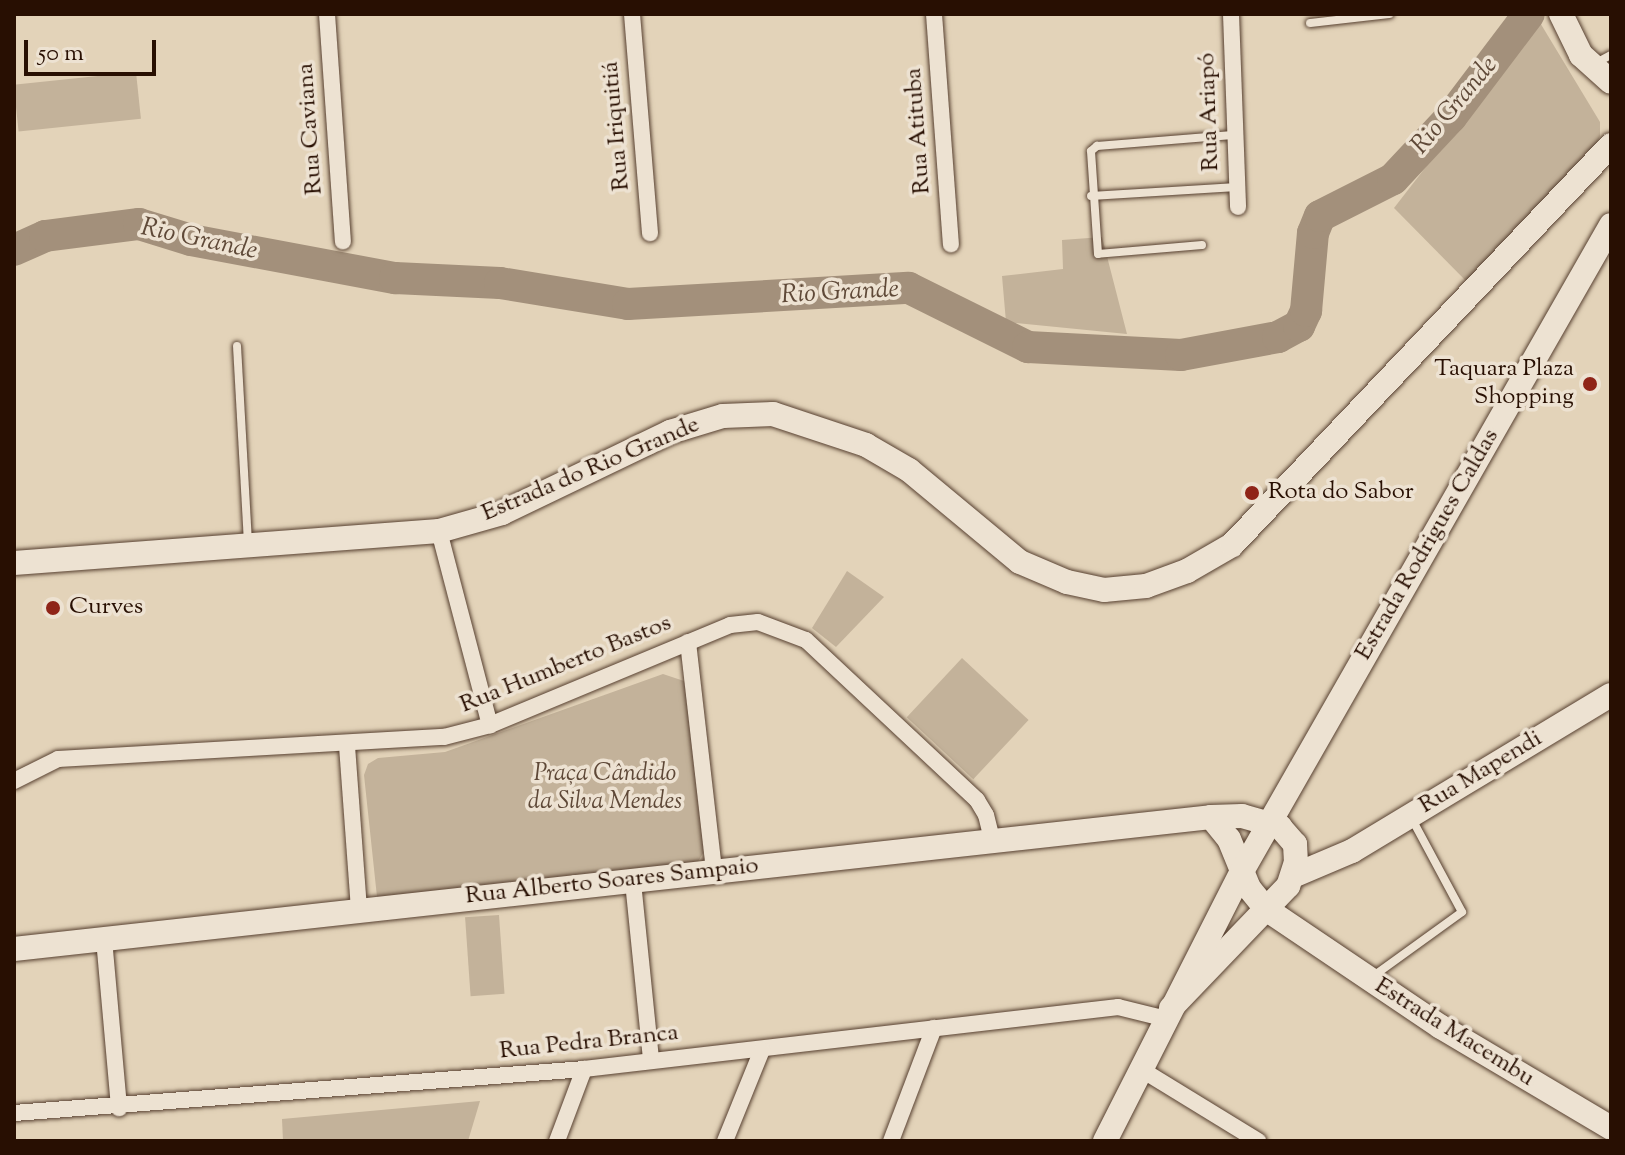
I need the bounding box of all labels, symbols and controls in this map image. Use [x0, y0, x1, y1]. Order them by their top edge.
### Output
scale bar [28, 24, 160, 74]
text: 50 m [38, 37, 84, 71]
water label: Rio Grande [1405, 51, 1505, 161]
street label: Rua Ariapó [1194, 52, 1226, 172]
street label: Rua Iriquitiá [597, 60, 637, 192]
street label: Rua Caviana [292, 62, 330, 196]
street label: Rua Atituba [900, 67, 938, 195]
water label: Rio Grande [138, 212, 260, 268]
water label: Rio Grande [780, 274, 900, 312]
place label: Taquara Plaza Shopping [1434, 356, 1574, 412]
marker: Taquara Plaza Shopping [1581, 375, 1599, 393]
street label: Estrada do Rio Grande [478, 411, 704, 529]
street label: Estrada Rodrigues Caldas [1350, 424, 1506, 666]
place label: Rota do Sabor [1268, 479, 1414, 507]
marker: Rota do Sabor [1243, 484, 1261, 502]
place label: Curves [69, 594, 143, 622]
marker: Curves [44, 599, 62, 617]
street label: Rua Humberto Bastos [456, 609, 676, 721]
street label: Rua Mapendi [1414, 725, 1548, 821]
park label: Praça Cândido da Silva Mendes [528, 761, 682, 817]
street label: Rua Alberto Soares Sampaio [464, 852, 760, 912]
street label: Estrada Macembu [1369, 972, 1539, 1094]
street label: Rua Pedra Branca [498, 1019, 680, 1067]

